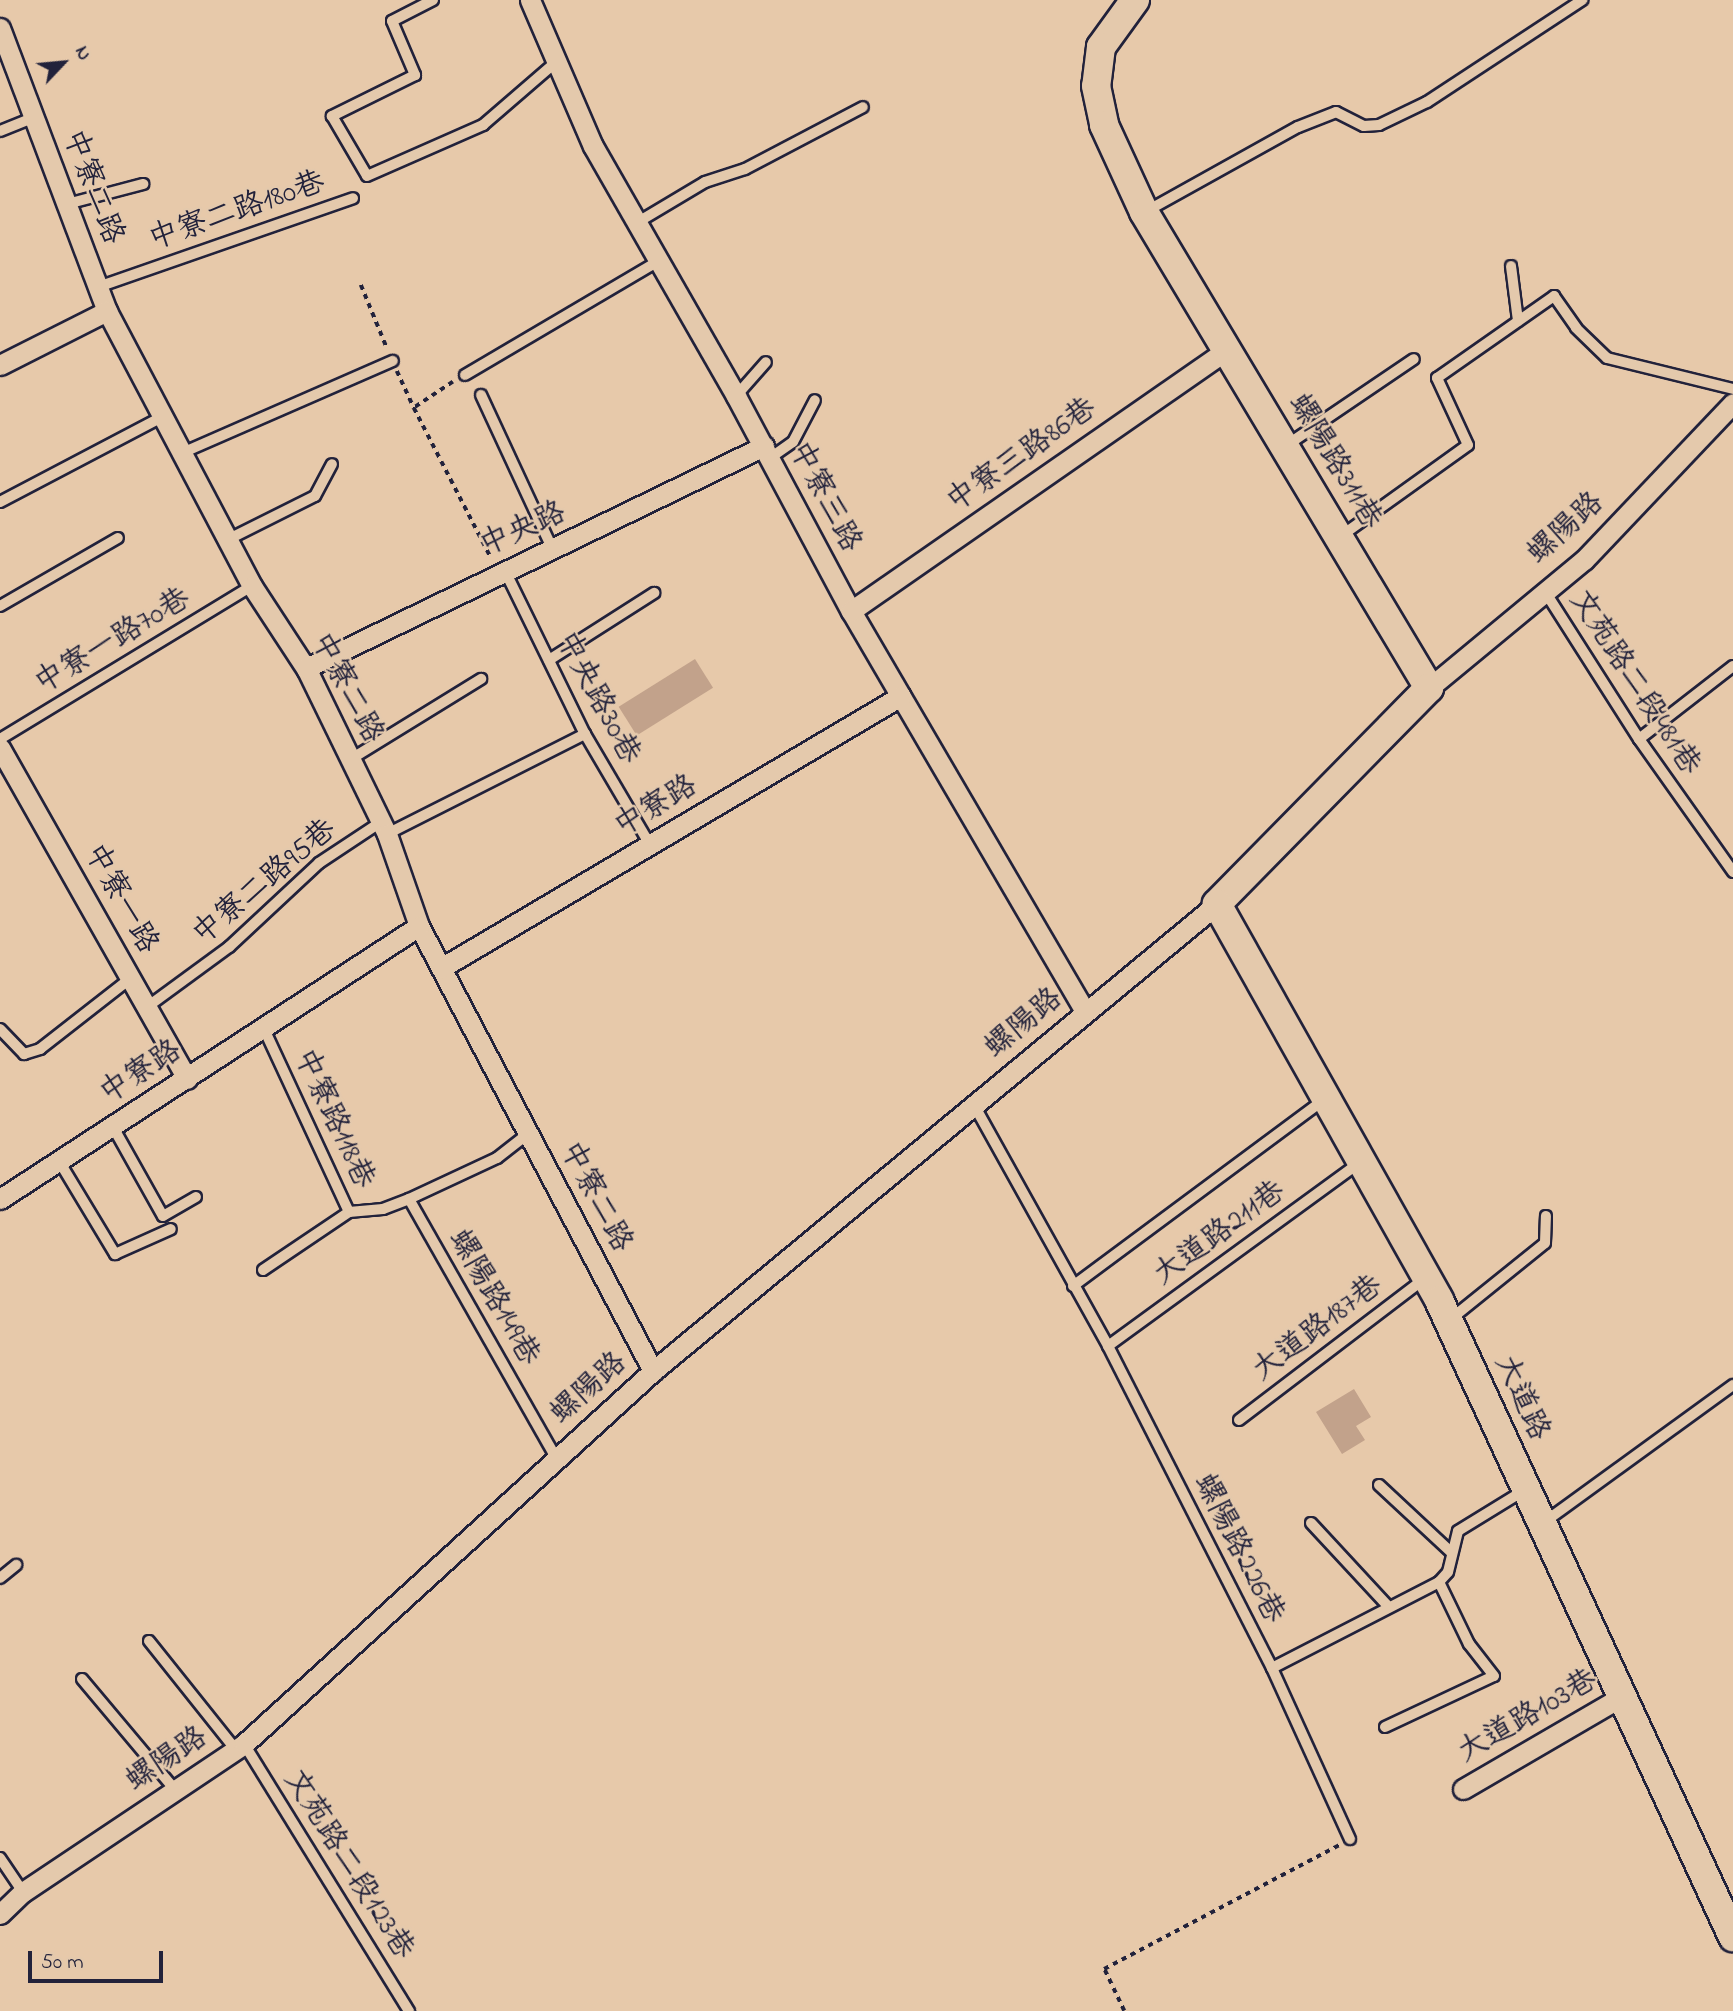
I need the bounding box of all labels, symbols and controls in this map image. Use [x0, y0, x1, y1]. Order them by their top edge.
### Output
north arrow [28, 28, 98, 98]
text: N [67, 42, 97, 65]
street label: 中寮二路 [54, 125, 130, 249]
street label: 中寮二路180巷 [144, 165, 330, 259]
street label: 螺陽路311巷 [1280, 388, 1388, 536]
street label: 中寮三路86巷 [940, 391, 1104, 521]
street label: 中寮三路 [780, 436, 868, 558]
street label: 螺陽路 [1521, 486, 1611, 572]
street label: 中央路 [475, 495, 571, 565]
street label: 中寮一路70巷 [29, 581, 197, 703]
street label: 文苑路二段481巷 [1561, 584, 1707, 782]
street label: 中央路30巷 [547, 625, 647, 771]
street label: 中寮二路 [302, 627, 390, 749]
street label: 中寮路 [608, 768, 704, 846]
street label: 中寮二路95巷 [186, 813, 344, 953]
street label: 中寮一路 [75, 838, 165, 960]
street label: 螺陽路 [978, 981, 1070, 1067]
street label: 中寮路 [93, 1033, 189, 1113]
street label: 中寮路118巷 [285, 1043, 381, 1195]
street label: 中寮二路 [551, 1136, 639, 1258]
street label: 大道路211巷 [1147, 1174, 1293, 1294]
street label: 螺陽路149巷 [440, 1224, 546, 1372]
street label: 大道路187巷 [1246, 1269, 1390, 1389]
street label: 螺陽路 [544, 1346, 634, 1432]
street label: 大道路 [1486, 1350, 1556, 1446]
street label: 螺陽路226巷 [1185, 1468, 1291, 1630]
street label: 大道路103巷 [1452, 1663, 1604, 1771]
street label: 螺陽路 [120, 1720, 214, 1800]
street label: 文苑路二段123巷 [275, 1764, 421, 1966]
scale bar [32, 1938, 166, 1982]
text: 50 m [41, 1948, 84, 1978]

